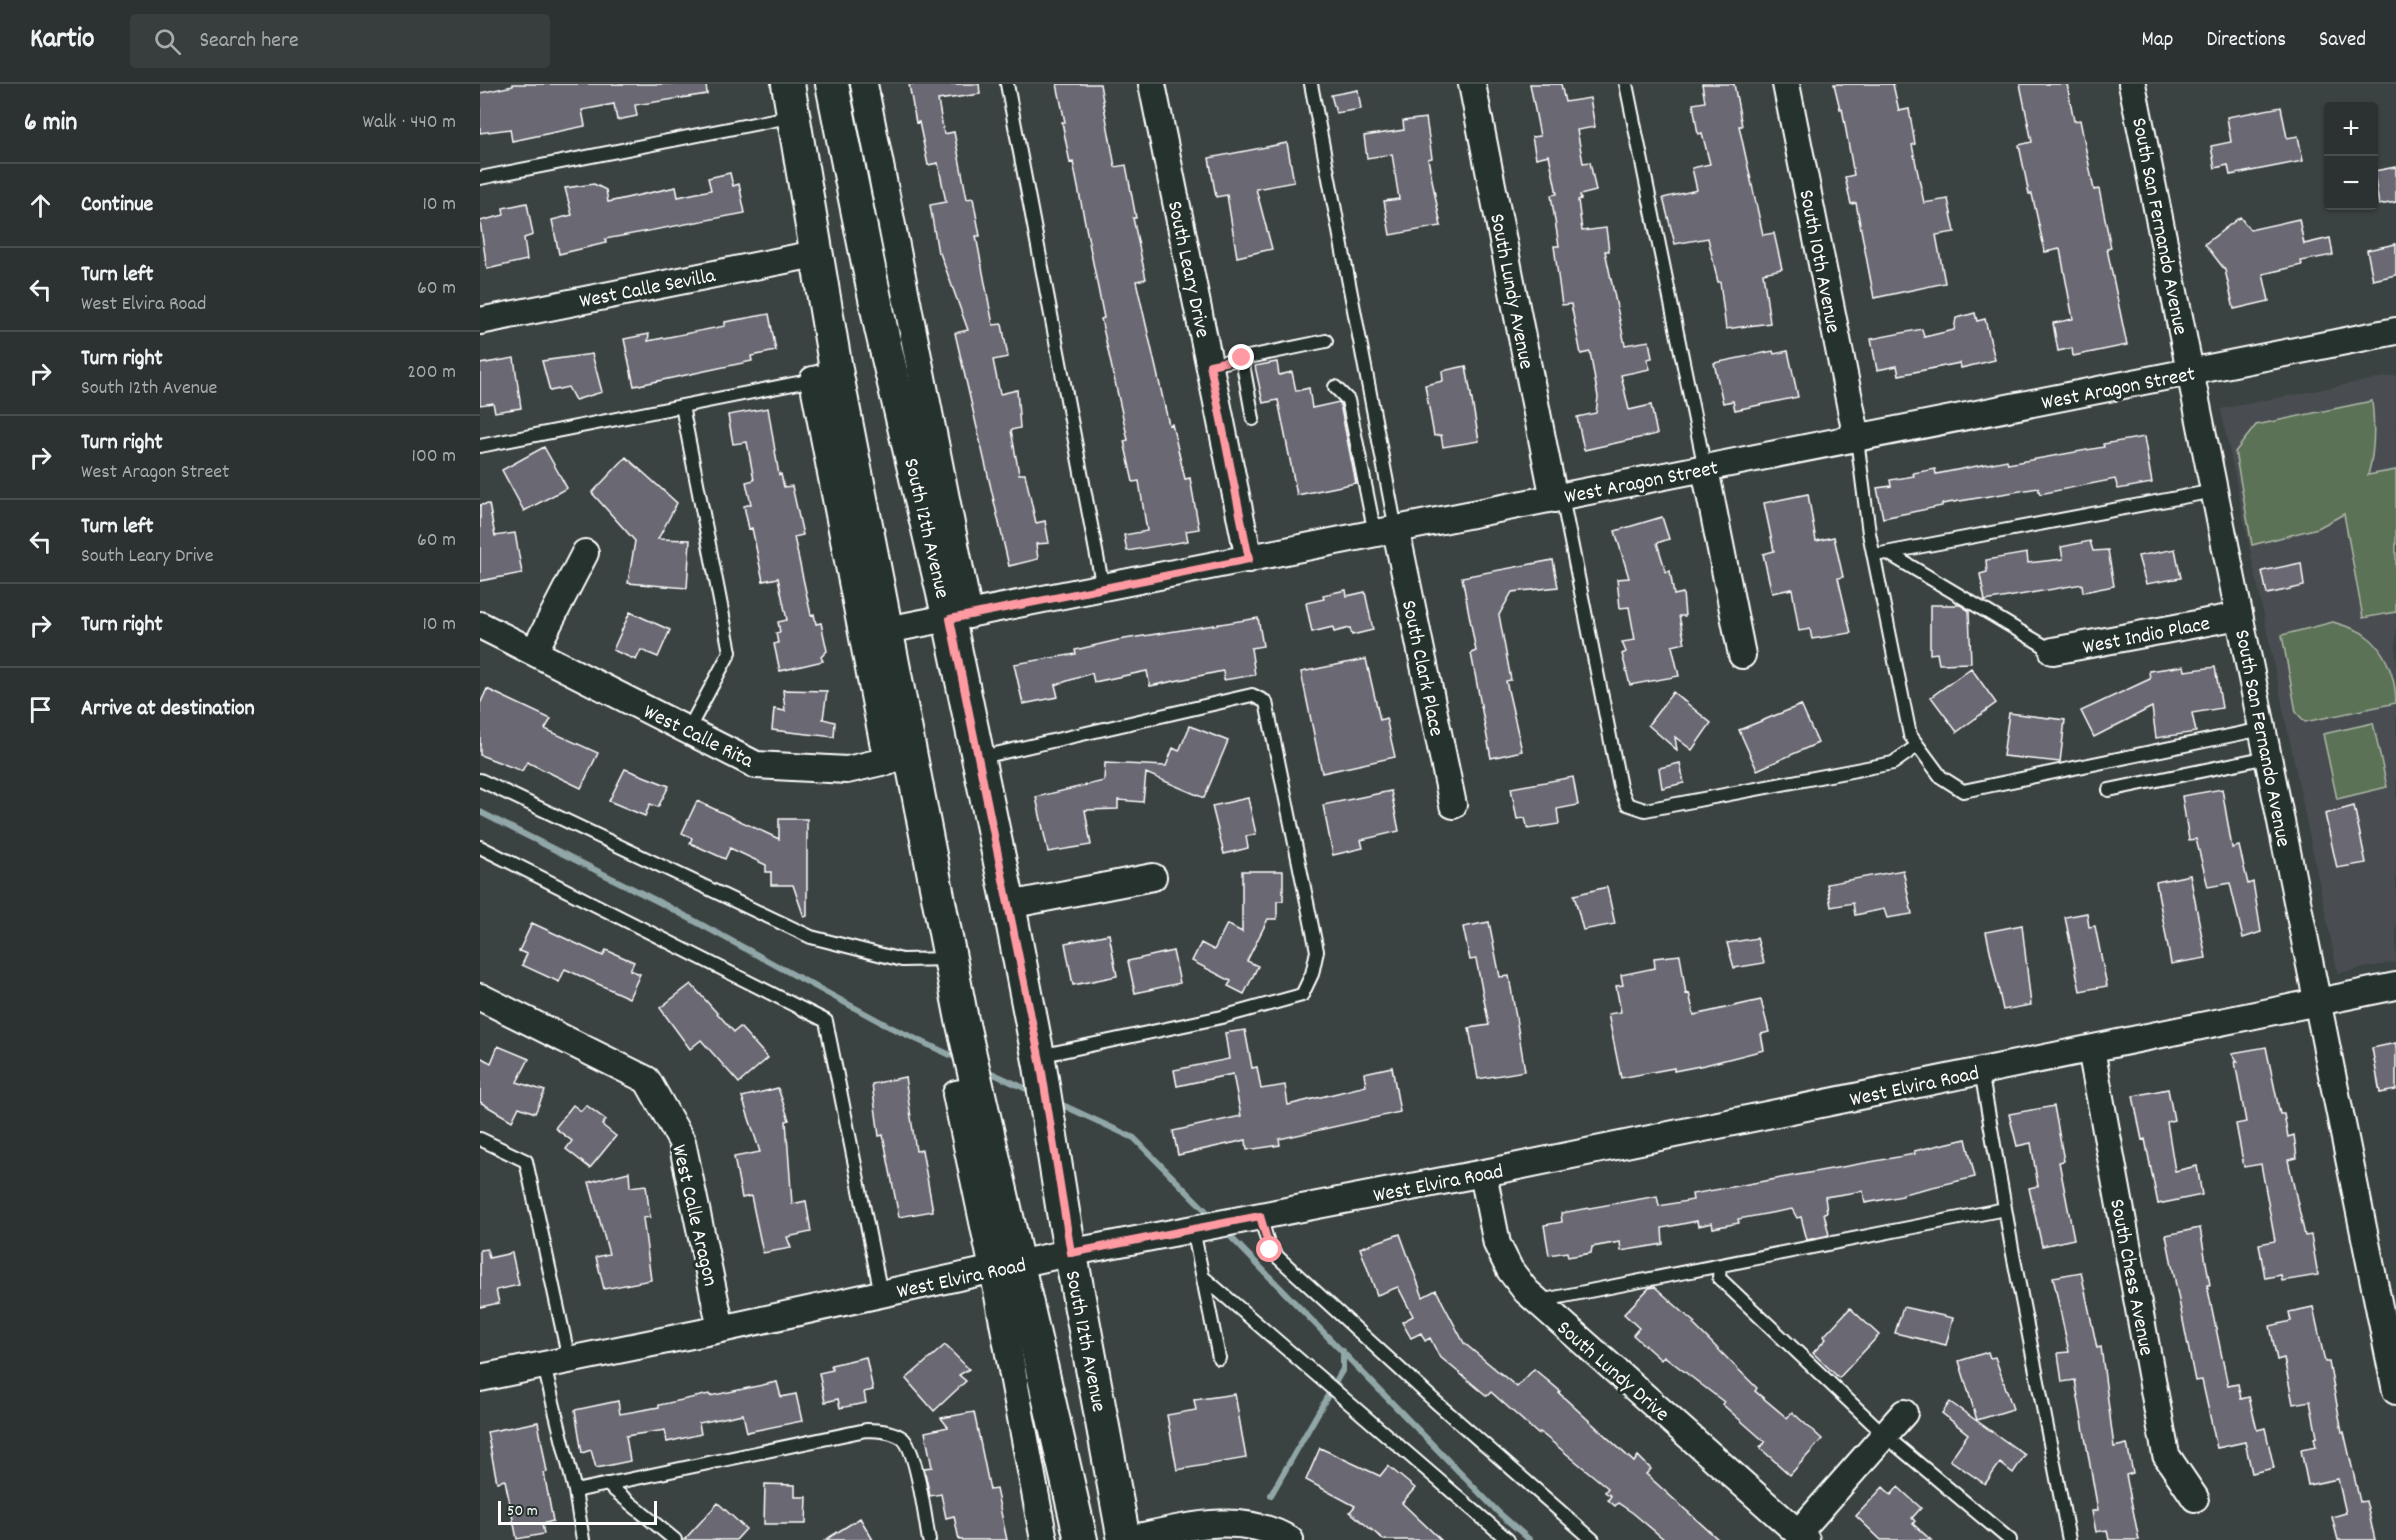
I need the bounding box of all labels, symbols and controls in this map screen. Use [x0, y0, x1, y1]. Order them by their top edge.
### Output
search box [130, 14, 550, 68]
text: Kartio [30, 21, 94, 61]
icon: search [151, 25, 184, 58]
text: Search here [199, 26, 299, 57]
text: Map [2142, 26, 2173, 56]
text: Directions [2206, 26, 2286, 56]
text: Saved [2319, 26, 2366, 56]
map controls [2324, 102, 2378, 210]
button: + [2324, 102, 2378, 156]
text: 6 min [24, 105, 77, 142]
text: Walk · 440 m [363, 109, 456, 137]
street label: South San Fernando Avenue [2122, 115, 2194, 338]
button: − [2324, 156, 2378, 210]
street label: South 10th Avenue [1789, 187, 1847, 336]
icon: ahead [24, 189, 57, 222]
text: Continue [81, 190, 153, 221]
text: 10 m [422, 191, 456, 219]
street label: South Leary Drive [1158, 198, 1216, 341]
street label: South Lundy Avenue [1480, 211, 1540, 372]
text: Turn left [81, 260, 153, 291]
street label: West Calle Sevilla [577, 262, 719, 318]
icon: left [24, 273, 57, 306]
text: 60 m [417, 275, 456, 303]
text: West Elvira Road [81, 291, 206, 319]
text: Turn right [81, 344, 163, 375]
route end [1228, 344, 1254, 370]
icon: right [24, 357, 57, 390]
text: 200 m [407, 359, 456, 387]
street label: West Aragon Street [2039, 360, 2198, 420]
text: South 12th Avenue [81, 375, 217, 403]
text: Turn right [81, 428, 163, 459]
icon: right [24, 441, 57, 474]
text: 100 m [412, 443, 456, 471]
street label: West Aragon Street [1562, 454, 1721, 514]
street label: South 12th Avenue [894, 456, 956, 602]
text: West Aragon Street [81, 459, 229, 487]
text: Turn left [81, 512, 153, 543]
icon: left [24, 525, 57, 558]
text: 60 m [417, 527, 456, 555]
text: South Leary Drive [81, 543, 213, 571]
street label: South Clark Place [1392, 598, 1450, 739]
icon: right [24, 609, 57, 642]
text: Turn right [81, 610, 163, 641]
street label: West Indio Place [2080, 610, 2213, 664]
text: 10 m [422, 611, 456, 639]
street label: South San Fernando Avenue [2225, 627, 2297, 850]
icon: arrive [24, 693, 57, 726]
text: Arrive at destination [81, 694, 255, 725]
street label: West Calle Rita [638, 698, 759, 778]
street label: West Elvira Road [1847, 1060, 1982, 1116]
street label: West Calle Aragon [662, 1142, 724, 1289]
street label: West Elvira Road [1371, 1158, 1506, 1212]
street label: South Chess Avenue [2100, 1197, 2160, 1358]
route start [1256, 1236, 1282, 1262]
street label: West Elvira Road [894, 1252, 1029, 1308]
street label: South 12th Avenue [1056, 1268, 1112, 1415]
street label: South Lundy Drive [1549, 1315, 1675, 1430]
scale bar [498, 1498, 657, 1526]
text: 50 m [507, 1500, 538, 1523]

